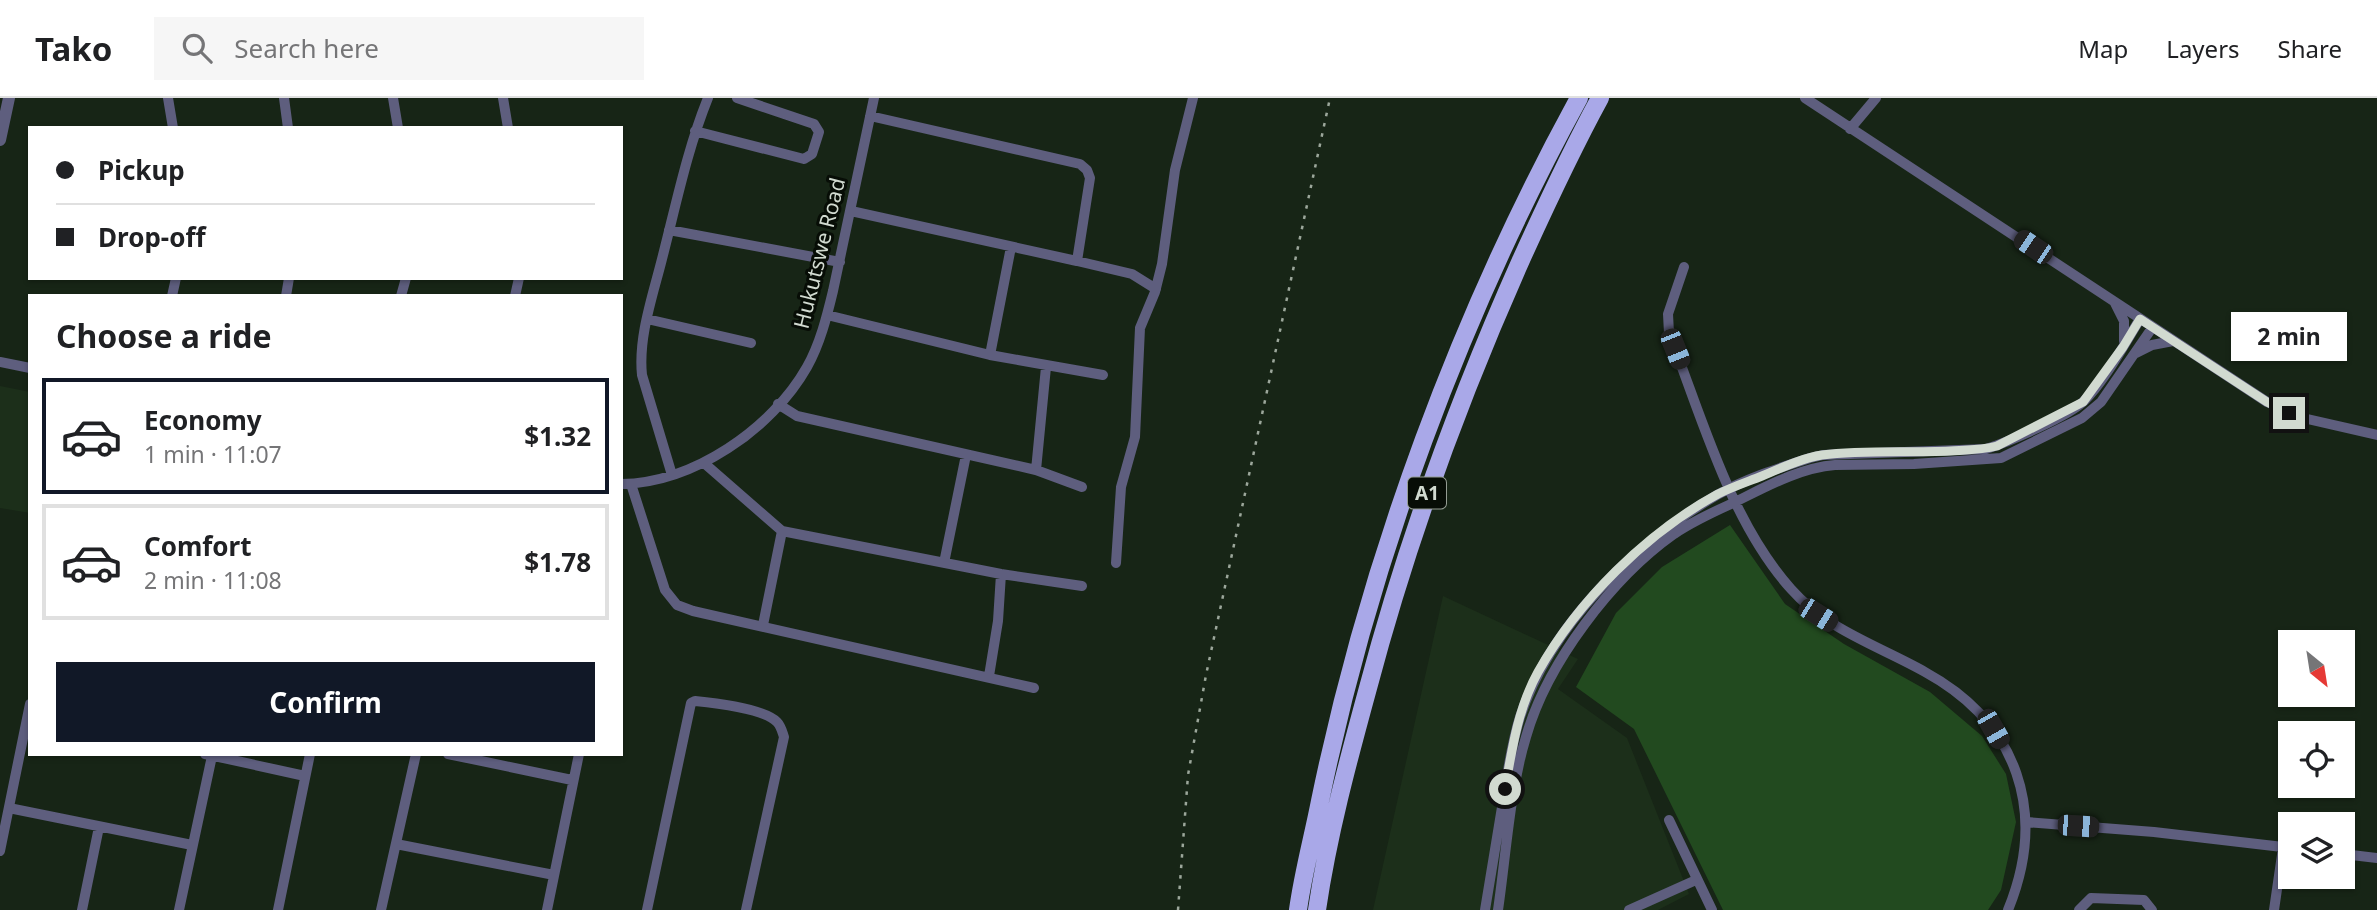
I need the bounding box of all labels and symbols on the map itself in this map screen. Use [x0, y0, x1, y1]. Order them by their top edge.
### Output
street label: Hukutswe Road [787, 175, 851, 331]
car [2010, 227, 2057, 267]
callout: 2 min [2231, 312, 2347, 360]
car [1658, 326, 1693, 372]
route end [2273, 397, 2305, 429]
road number: A1 [1408, 478, 1446, 508]
car [1795, 595, 1842, 635]
north arrow [2278, 630, 2356, 707]
car [1974, 706, 2013, 752]
route start [1489, 773, 1521, 805]
car [2057, 814, 2100, 838]

